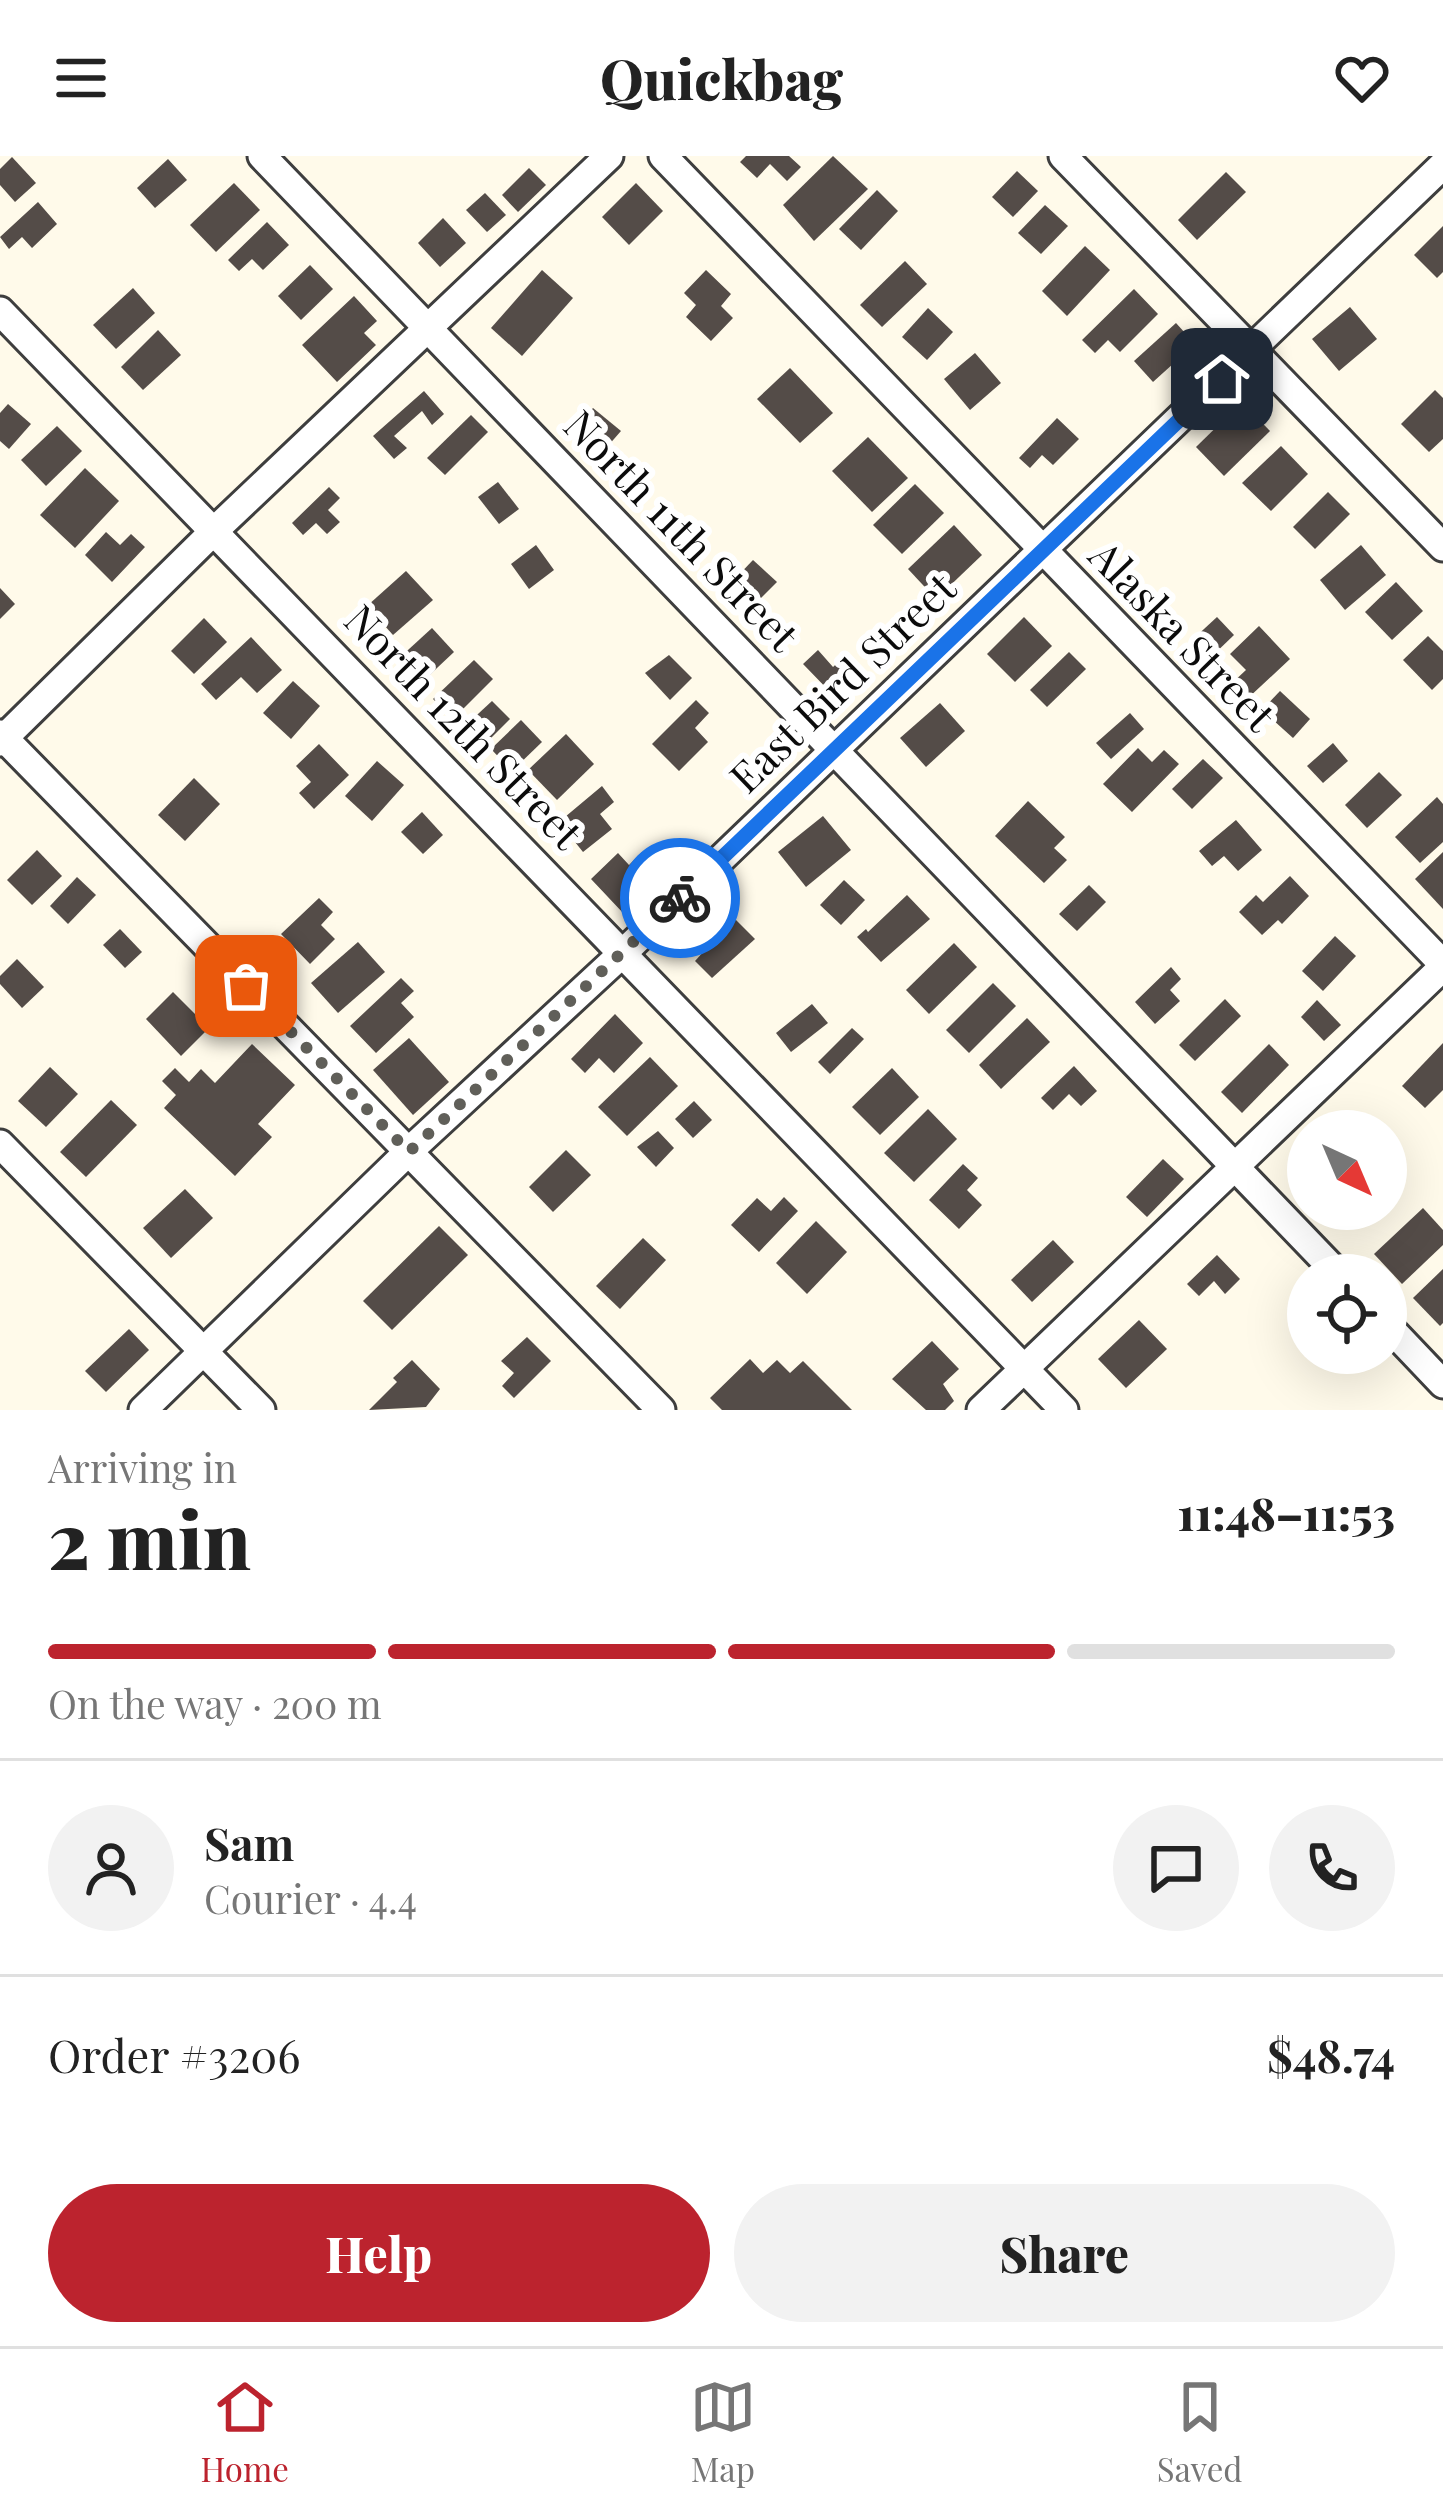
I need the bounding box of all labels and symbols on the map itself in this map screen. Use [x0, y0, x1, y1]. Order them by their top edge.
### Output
pin [1171, 328, 1273, 430]
street label: North 11th Street [553, 397, 813, 663]
street label: Alaska Street [1078, 527, 1289, 743]
street label: East Bird Street [717, 559, 967, 804]
street label: North 12th Street [333, 591, 596, 861]
courier [620, 838, 740, 958]
pin [195, 935, 297, 1037]
north arrow [1287, 1110, 1407, 1230]

